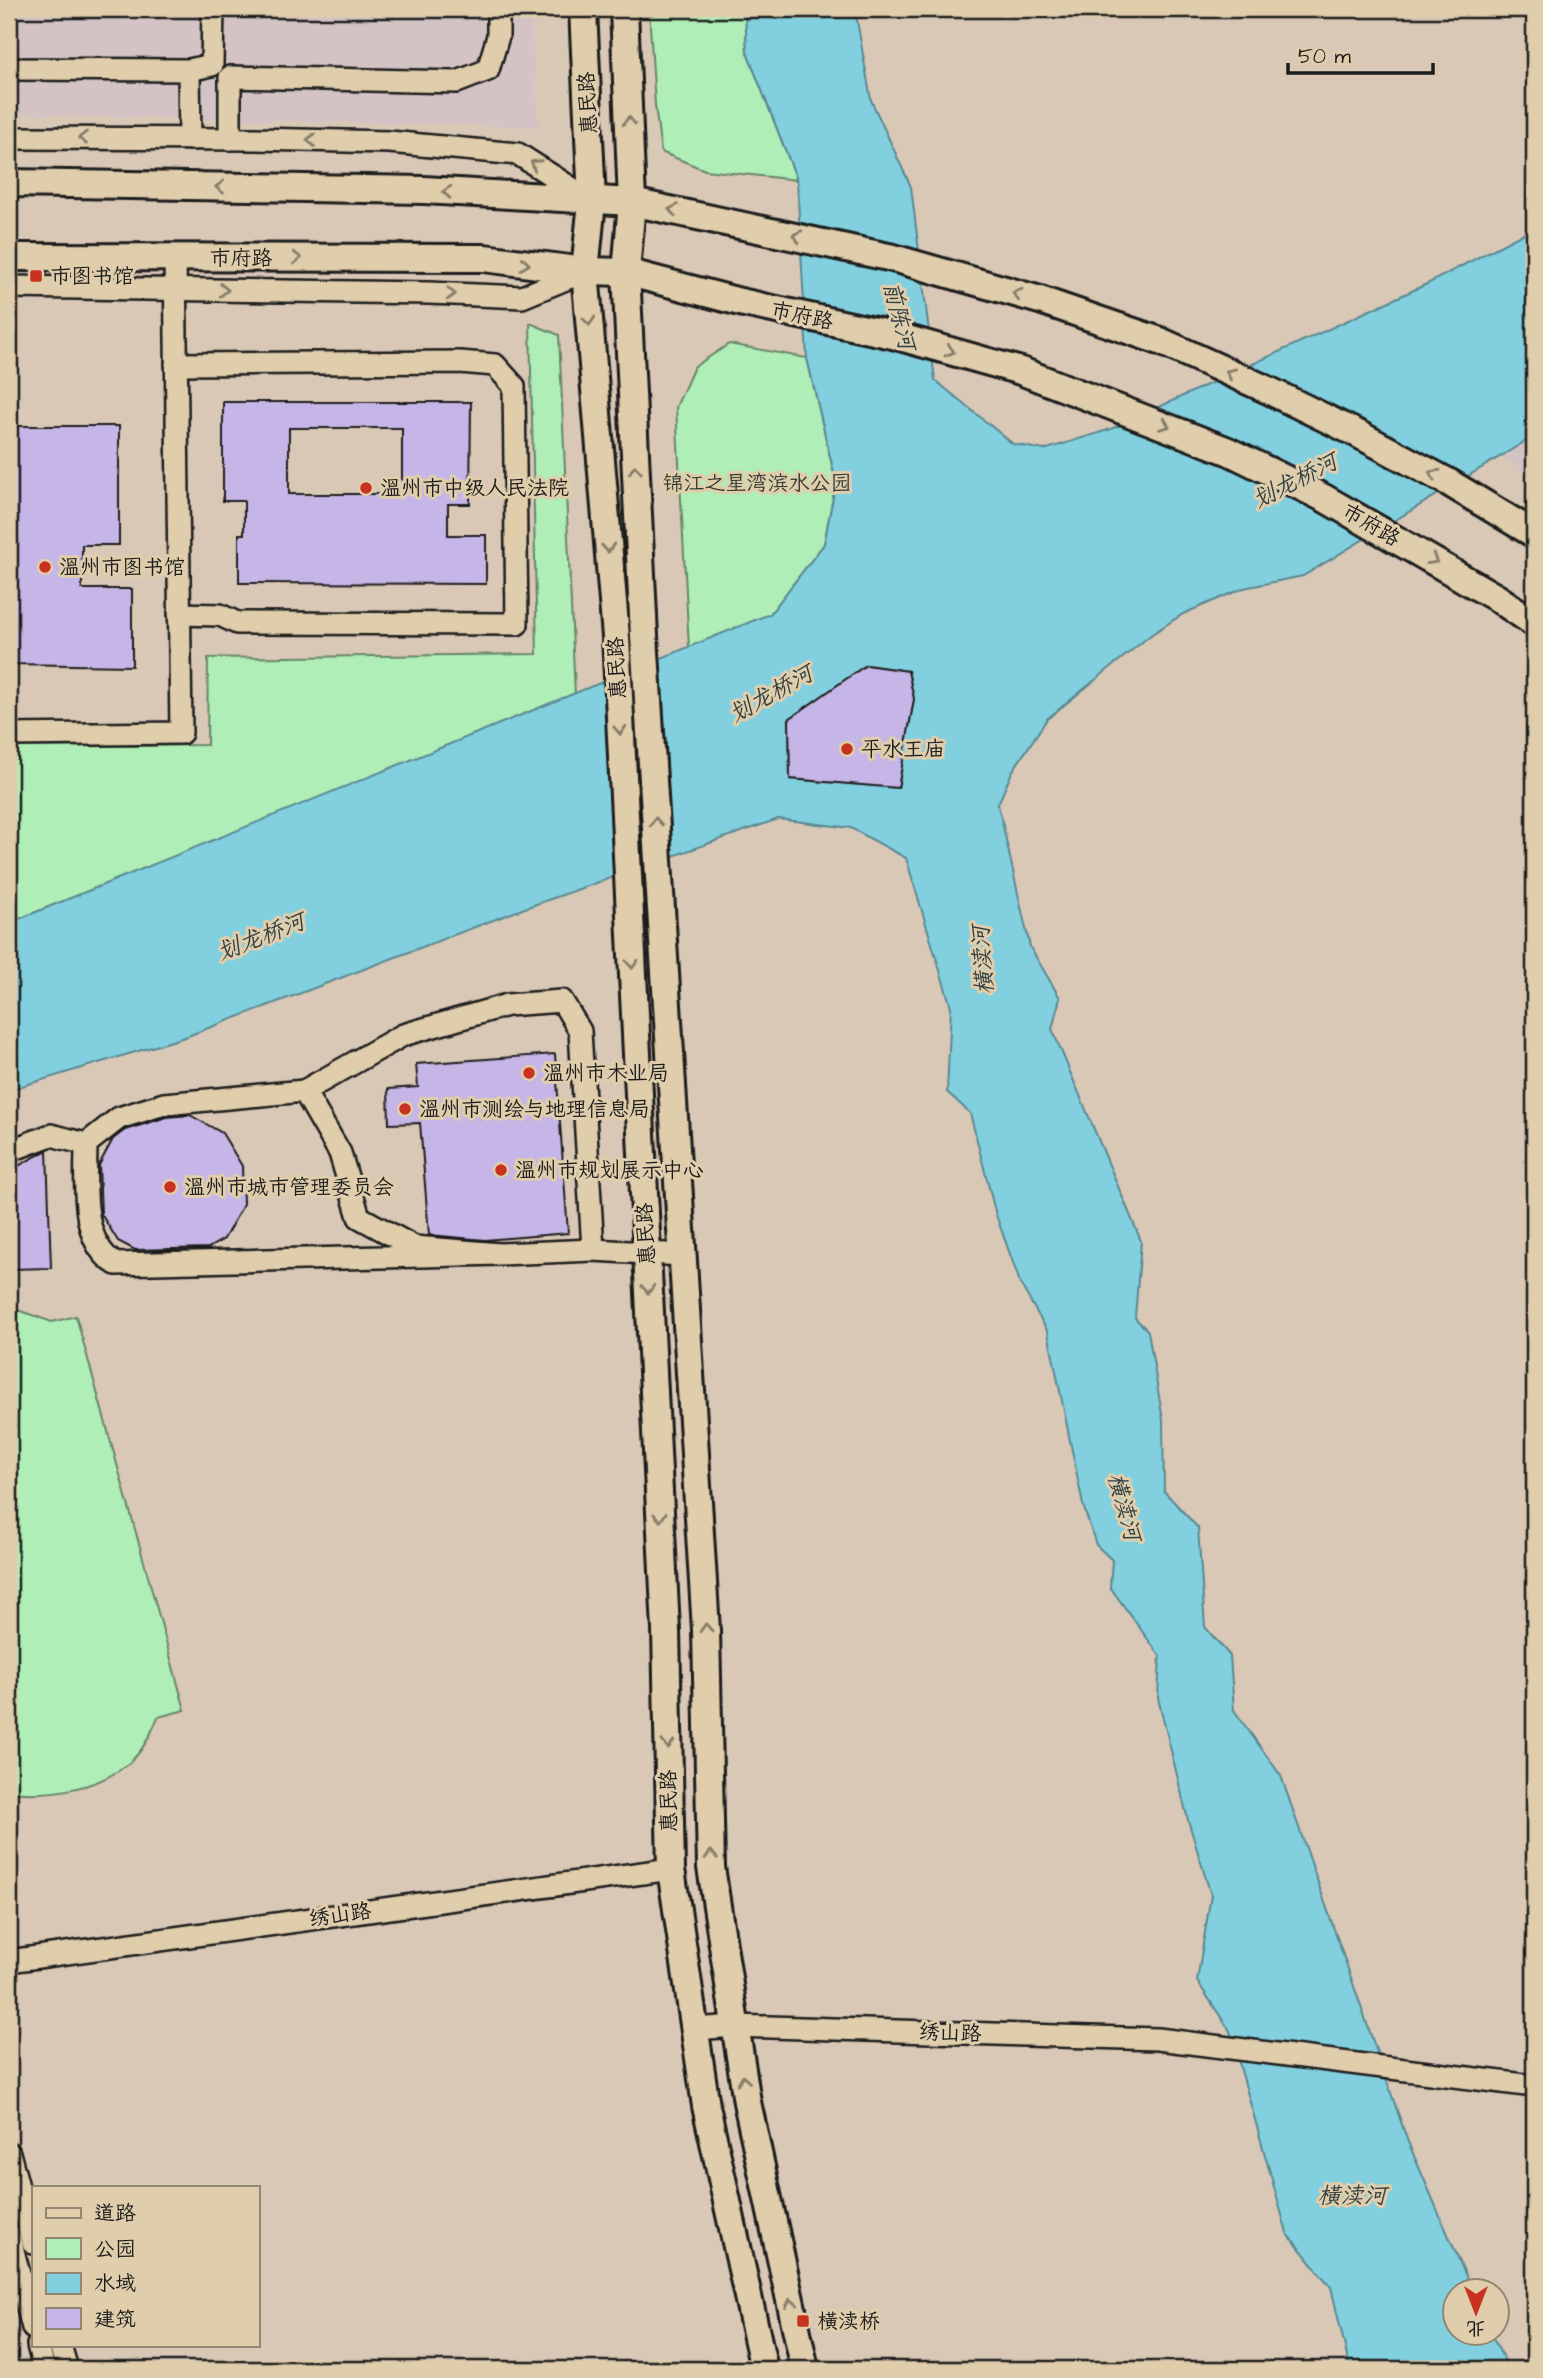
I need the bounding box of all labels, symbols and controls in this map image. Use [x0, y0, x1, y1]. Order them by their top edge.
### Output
scale bar [1288, 32, 1433, 76]
text: 50 m [1298, 42, 1352, 71]
street label: 惠民路 [572, 71, 604, 135]
one-way arrow [621, 115, 636, 126]
one-way arrow [78, 130, 88, 146]
one-way arrow [305, 133, 316, 148]
one-way arrow [529, 160, 542, 173]
one-way arrow [214, 179, 225, 194]
one-way arrow [441, 185, 452, 200]
one-way arrow [667, 204, 679, 219]
one-way arrow [791, 230, 803, 245]
street label: 市府路 [210, 244, 273, 273]
one-way arrow [293, 250, 303, 266]
one-way arrow [519, 256, 531, 271]
place label: 市图书馆 [50, 262, 134, 291]
marker: 市图书馆 [28, 268, 44, 284]
water label: 前陈河 [875, 279, 924, 357]
one-way arrow [219, 283, 230, 298]
one-way arrow [446, 286, 457, 301]
one-way arrow [1011, 287, 1023, 302]
street label: 市府路 [768, 295, 836, 337]
one-way arrow [581, 316, 596, 327]
one-way arrow [943, 343, 955, 357]
one-way arrow [1225, 367, 1237, 381]
one-way arrow [1157, 417, 1170, 431]
water label: 划龙桥河 [1247, 444, 1347, 516]
one-way arrow [628, 464, 643, 475]
park label: 锦江之星湾滨水公园 [663, 469, 852, 498]
one-way arrow [1428, 469, 1441, 483]
place label: 温州市中级人民法院 [380, 474, 569, 503]
marker: 温州市中级人民法院 [358, 480, 374, 496]
street label: 市府路 [1336, 497, 1406, 553]
one-way arrow [600, 543, 615, 554]
one-way arrow [1425, 552, 1438, 565]
place label: 温州市图书馆 [59, 553, 185, 582]
marker: 温州市图书馆 [37, 559, 53, 575]
street label: 惠民路 [601, 636, 633, 700]
water label: 划龙桥河 [723, 656, 822, 730]
one-way arrow [613, 724, 628, 735]
place label: 平水王庙 [861, 735, 945, 764]
marker: 平水王庙 [839, 741, 855, 757]
one-way arrow [649, 816, 664, 827]
water label: 划龙桥河 [212, 904, 313, 968]
water label: 横渎河 [964, 920, 1001, 996]
one-way arrow [624, 959, 639, 970]
place label: 温州市木业局 [543, 1059, 669, 1088]
marker: 温州市木业局 [521, 1065, 537, 1081]
place label: 温州市测绘与地理信息局 [419, 1095, 650, 1124]
marker: 温州市测绘与地理信息局 [397, 1101, 413, 1117]
place label: 温州市规划展示中心 [515, 1156, 704, 1185]
marker: 温州市规划展示中心 [493, 1162, 509, 1178]
place label: 温州市城市管理委员会 [184, 1173, 394, 1202]
marker: 温州市城市管理委员会 [162, 1179, 178, 1195]
street label: 惠民路 [630, 1202, 662, 1266]
one-way arrow [641, 1284, 656, 1295]
water label: 横渎河 [1100, 1470, 1149, 1548]
one-way arrow [652, 1511, 667, 1522]
one-way arrow [698, 1622, 713, 1633]
one-way arrow [660, 1739, 676, 1750]
street label: 惠民路 [654, 1769, 684, 1833]
one-way arrow [703, 1849, 718, 1860]
street label: 绣山路 [307, 1896, 373, 1934]
street label: 绣山路 [918, 2017, 982, 2049]
one-way arrow [736, 2074, 751, 2086]
water label: 横渎河 [1318, 2180, 1391, 2212]
legend [32, 2186, 259, 2346]
text: 道路 [94, 2199, 136, 2228]
text: 公园 [94, 2235, 136, 2264]
text: 水域 [94, 2269, 136, 2298]
north arrow [1442, 2276, 1512, 2346]
one-way arrow [784, 2297, 799, 2309]
text: 建筑 [94, 2305, 136, 2334]
place label: 横渎桥 [817, 2307, 880, 2336]
marker: 横渎桥 [795, 2313, 811, 2329]
text: 北 [1466, 2314, 1486, 2341]

